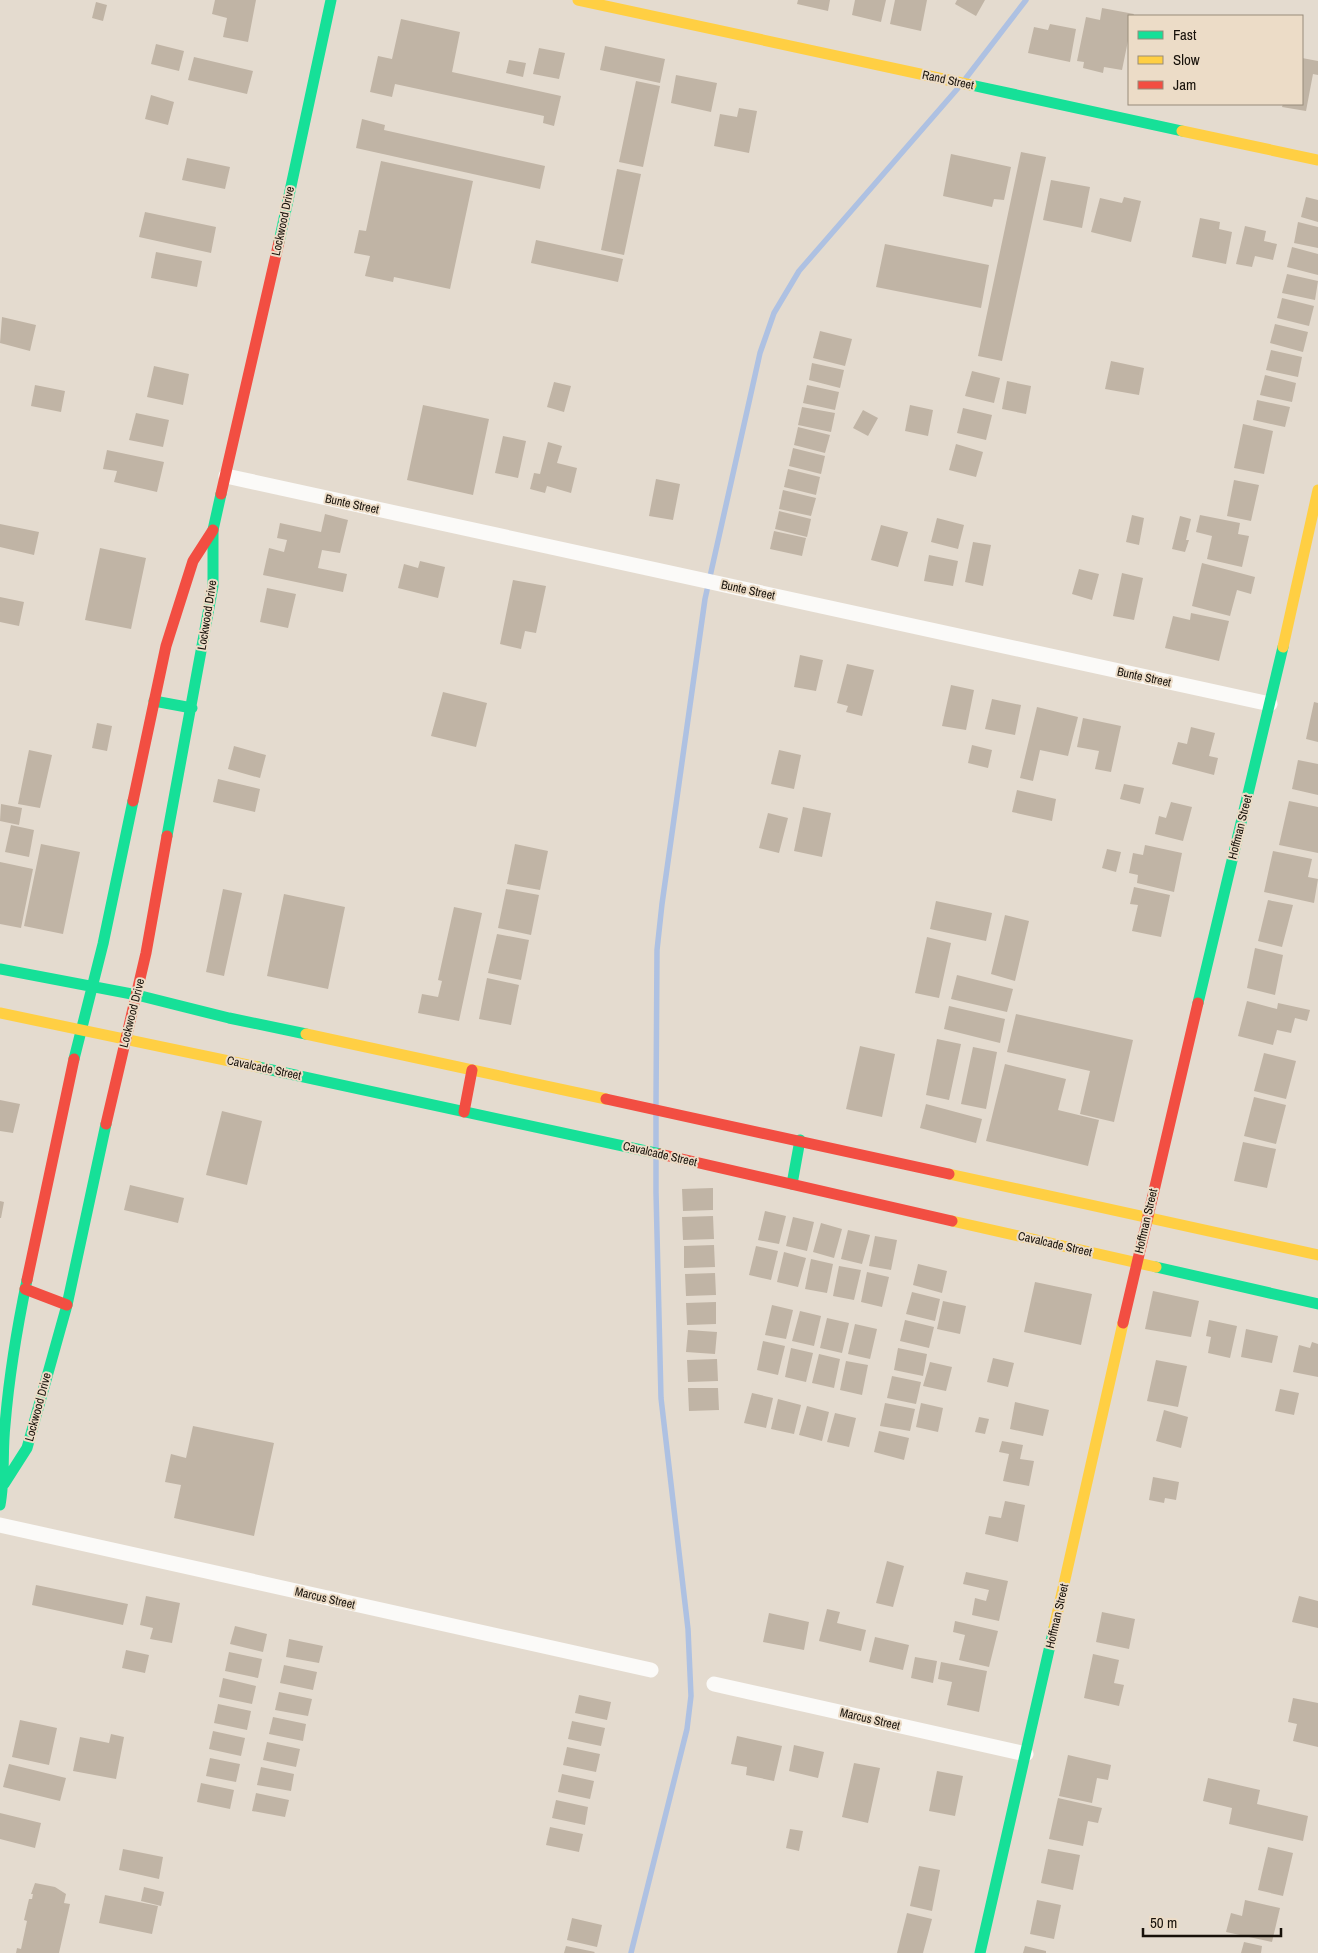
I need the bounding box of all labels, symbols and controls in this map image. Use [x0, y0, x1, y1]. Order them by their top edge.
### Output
legend [1128, 15, 1303, 105]
text: Fast [1173, 24, 1197, 45]
text: Slow [1173, 49, 1200, 70]
street label: Rand Street [921, 67, 976, 93]
text: Jam [1173, 74, 1196, 95]
street label: Lockwood Drive [268, 185, 298, 257]
street label: Bunte Street [324, 490, 381, 518]
street label: Bunte Street [720, 576, 777, 604]
street label: Lockwood Drive [194, 579, 220, 651]
street label: Bunte Street [1116, 663, 1173, 691]
street label: Hoffman Street [1224, 793, 1256, 861]
street label: Lockwood Drive [116, 977, 148, 1049]
street label: Cavalcade Street [225, 1052, 303, 1084]
street label: Cavalcade Street [621, 1138, 699, 1170]
street label: Hoffman Street [1131, 1187, 1161, 1255]
street label: Cavalcade Street [1016, 1228, 1094, 1260]
street label: Lockwood Drive [21, 1371, 55, 1443]
street label: Hoffman Street [1042, 1582, 1072, 1650]
street label: Marcus Street [293, 1583, 357, 1613]
street label: Marcus Street [838, 1704, 902, 1734]
scale bar [1143, 1906, 1280, 1938]
text: 50 m [1150, 1912, 1177, 1933]

